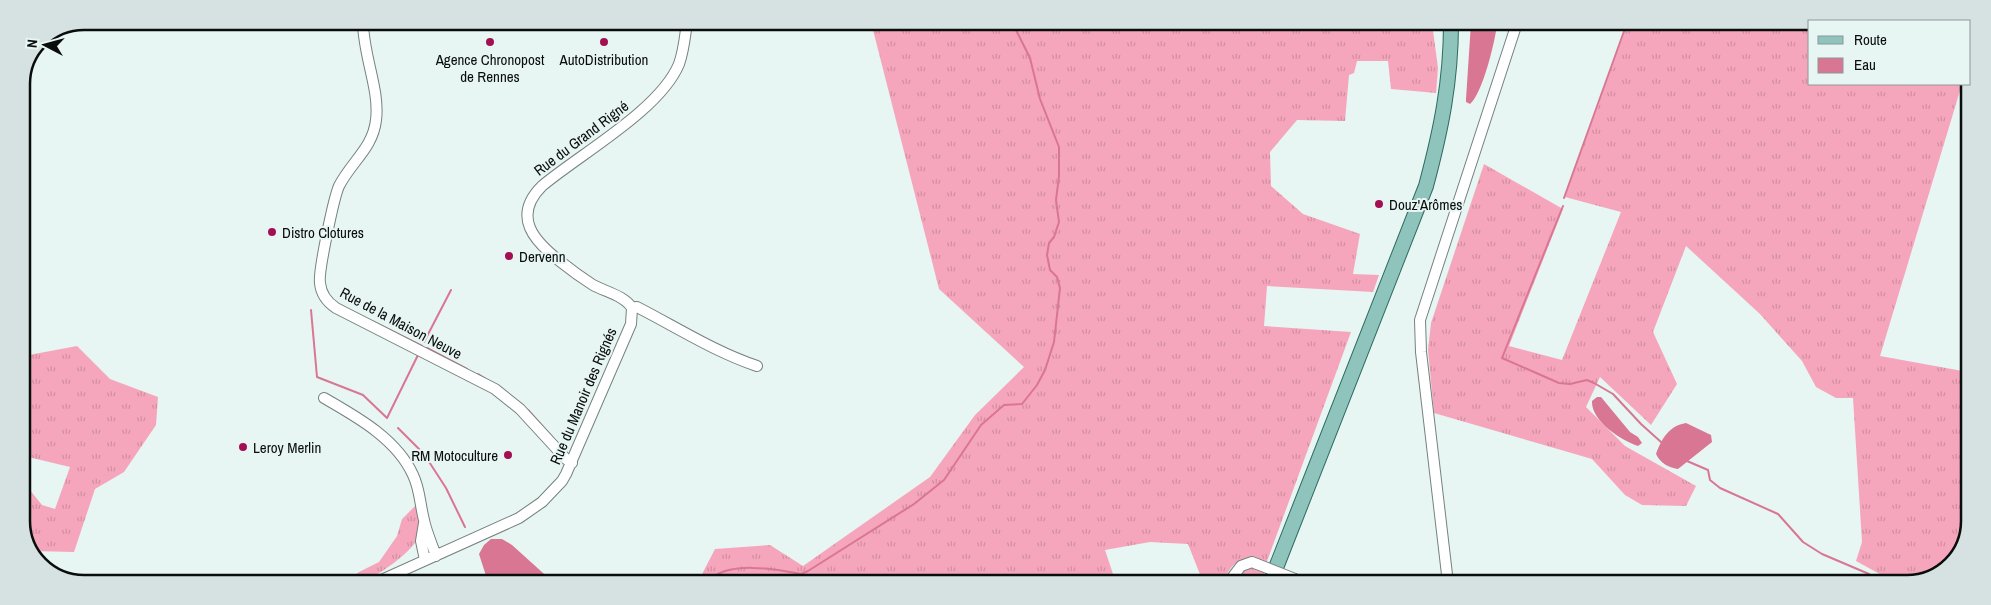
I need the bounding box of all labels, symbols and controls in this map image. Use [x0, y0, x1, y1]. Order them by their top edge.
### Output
north arrow [20, 20, 70, 70]
legend [1808, 20, 1971, 85]
text: Route [1854, 29, 1887, 50]
marker: Agence Chronopost de Rennes [484, 36, 496, 48]
marker: AutoDistribution [598, 36, 610, 48]
text: N [23, 39, 41, 49]
place label: Agence Chronopost de Rennes [435, 49, 545, 87]
place label: AutoDistribution [559, 49, 648, 70]
text: Eau [1854, 54, 1876, 75]
street label: Rue du Grand Rigné [529, 95, 633, 181]
place label: Douz'Arômes [1389, 194, 1462, 215]
marker: Douz'Arômes [1373, 198, 1385, 210]
place label: Distro Clotures [282, 222, 364, 243]
marker: Distro Clotures [266, 226, 278, 238]
place label: Dervenn [519, 246, 566, 267]
marker: Dervenn [503, 250, 515, 262]
street label: Rue de la Maison Neuve [336, 282, 466, 364]
street label: Rue du Manoir des Rignés [545, 324, 621, 468]
place label: Leroy Merlin [253, 437, 321, 458]
marker: Leroy Merlin [237, 441, 249, 453]
place label: RM Motoculture [411, 445, 498, 466]
marker: RM Motoculture [502, 449, 514, 461]

